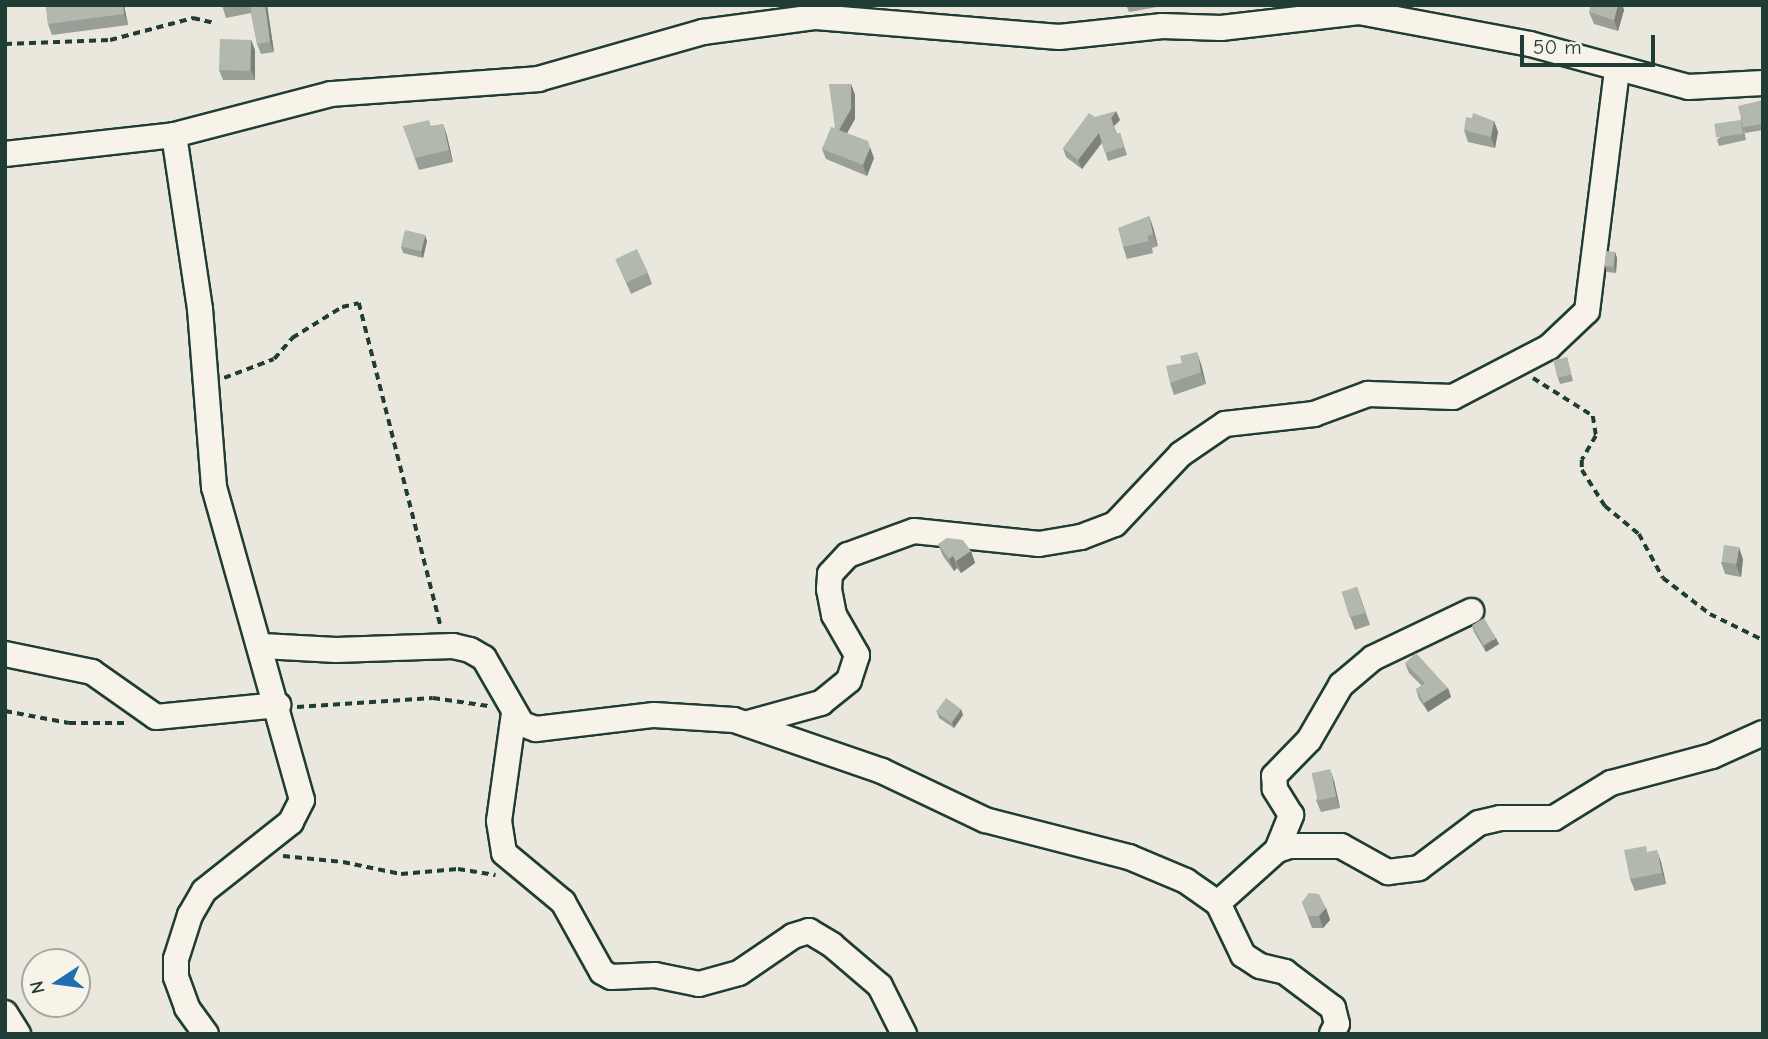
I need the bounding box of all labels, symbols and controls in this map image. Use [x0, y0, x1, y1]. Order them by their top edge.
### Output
scale bar [1523, 21, 1658, 65]
text: 50 m [1533, 35, 1582, 59]
north arrow [21, 948, 91, 1018]
text: N [25, 979, 50, 996]

